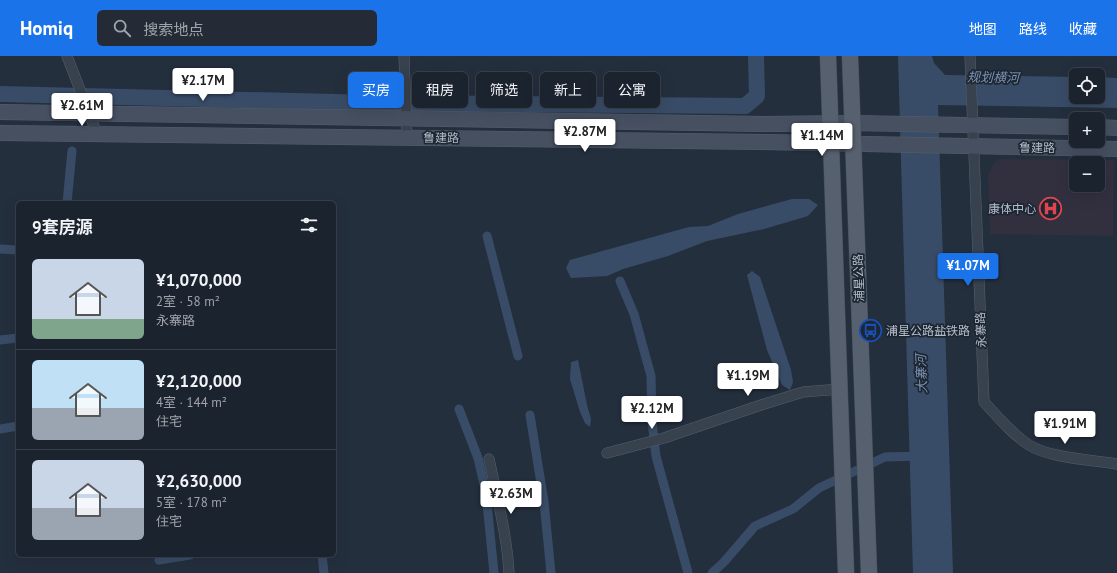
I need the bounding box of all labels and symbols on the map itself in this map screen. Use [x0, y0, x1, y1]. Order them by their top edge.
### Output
pin: ¥2.17M [170, 68, 236, 102]
water label: 规划横河 [967, 69, 1022, 87]
pin: ¥2.61M [49, 93, 115, 127]
pin: ¥2.87M [552, 119, 618, 153]
pin: ¥1.14M [789, 123, 855, 157]
street label: 鲁建路 [423, 130, 459, 145]
street label: 鲁建路 [1019, 140, 1055, 155]
hospital icon: 康体中心 [1038, 196, 1064, 222]
place label: 康体中心 [988, 201, 1036, 216]
pin: ¥1.07M [935, 253, 1001, 287]
street label: 浦星公路 [850, 254, 867, 302]
street label: 永寨路 [972, 312, 989, 348]
bus stop icon: 浦星公路盐铁路 [858, 318, 884, 344]
place label: 浦星公路盐铁路 [886, 323, 970, 338]
water label: 大寨河 [912, 351, 931, 394]
pin: ¥1.19M [715, 363, 781, 397]
pin: ¥2.12M [619, 396, 685, 430]
pin: ¥1.91M [1032, 411, 1098, 445]
pin: ¥2.63M [478, 481, 544, 515]

